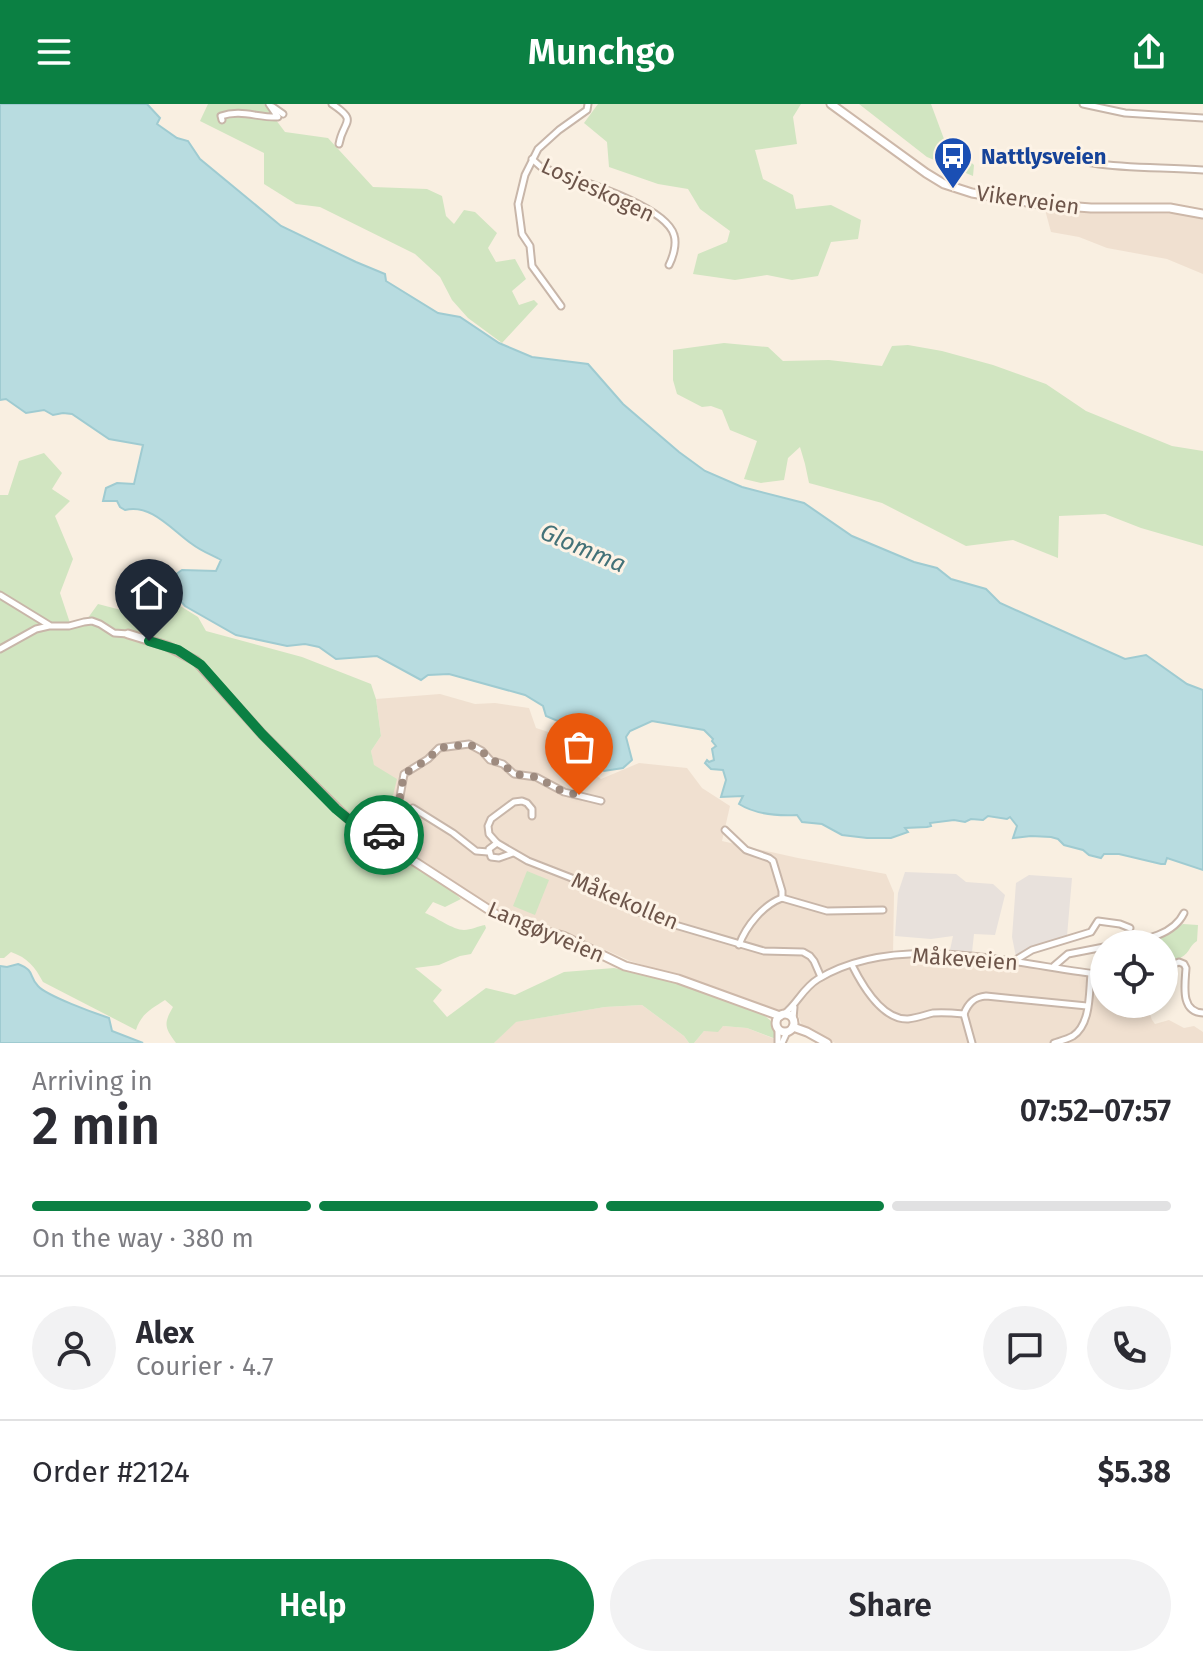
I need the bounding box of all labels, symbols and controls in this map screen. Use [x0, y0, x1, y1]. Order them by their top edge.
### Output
icon: menu [32, 30, 76, 74]
text: Munchgo [528, 30, 675, 74]
icon: share [1127, 30, 1171, 74]
bus stop icon: Nattlysveien [932, 135, 974, 190]
place label: Nattlysveien [981, 143, 1106, 170]
street label: Losjeskogen [537, 152, 659, 228]
street label: Vikerveien [975, 179, 1081, 221]
water label: Glomma [536, 518, 630, 578]
pin [115, 559, 183, 641]
icon: home [127, 571, 171, 615]
pin [545, 713, 613, 795]
icon: bag [557, 725, 601, 769]
courier [344, 795, 424, 875]
icon: car [362, 813, 406, 857]
street label: Måkekollen [567, 866, 683, 936]
street label: Langøyveien [484, 895, 608, 969]
map controls [1090, 930, 1178, 1018]
button: locate [1090, 930, 1178, 1018]
street label: Måkeveien [911, 942, 1019, 976]
text: Arriving in [32, 1066, 153, 1097]
text: 07:52–07:57 [1020, 1093, 1171, 1129]
text: 2 min [32, 1095, 160, 1158]
text: On the way · 380 m [32, 1223, 254, 1254]
button: person [32, 1306, 116, 1390]
button: chat [983, 1306, 1067, 1390]
button: phone [1087, 1306, 1171, 1390]
text: Alex [136, 1315, 194, 1351]
text: Courier · 4.7 [136, 1351, 274, 1382]
text: Order #2124 [32, 1454, 190, 1490]
text: $5.38 [1098, 1454, 1171, 1490]
button: Help [32, 1559, 594, 1651]
button: Share [610, 1559, 1171, 1651]

